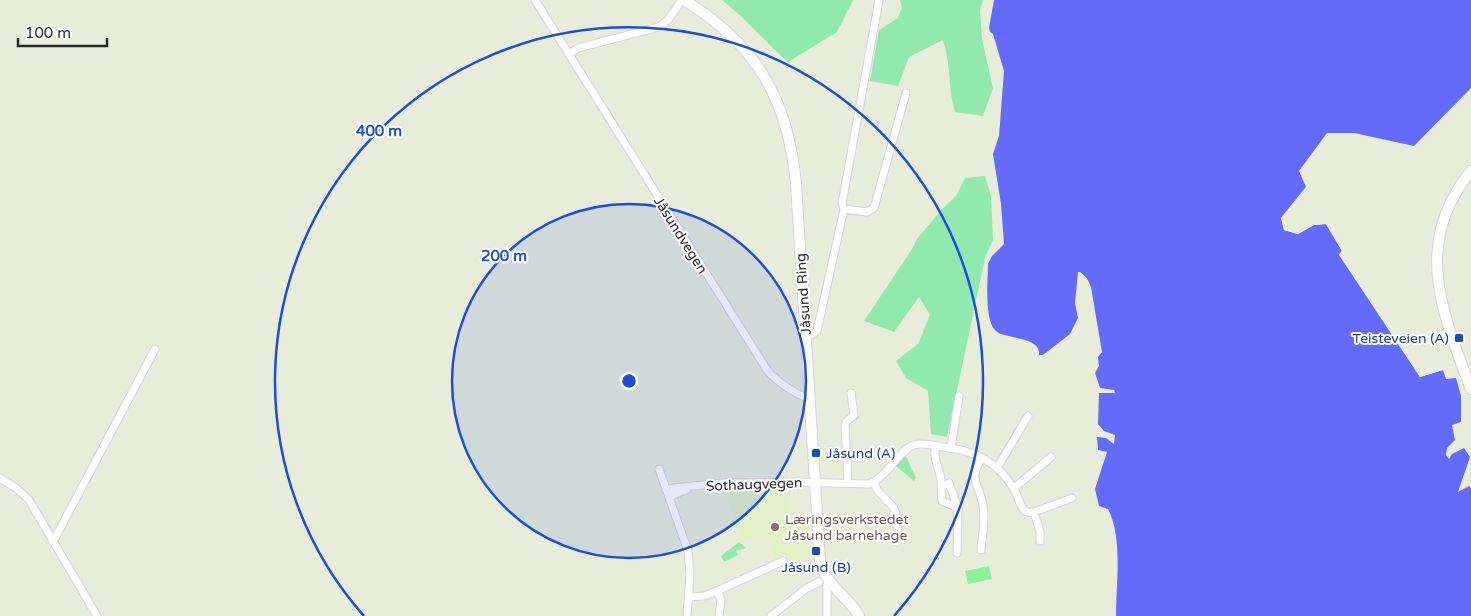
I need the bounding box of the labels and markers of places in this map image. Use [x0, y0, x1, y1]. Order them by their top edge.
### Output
place label: Teisteveien (A) [1353, 330, 1449, 347]
marker: Teisteveien (A) [1453, 332, 1465, 344]
centre of rings [620, 372, 638, 390]
place label: Jåsund (A) [826, 445, 895, 462]
marker: Jåsund (A) [810, 447, 822, 459]
place label: Læringsverkstedet Jåsund barnehage [785, 511, 909, 544]
marker: Læringsverkstedet Jåsund barnehage [769, 521, 781, 533]
marker: Jåsund (B) [810, 545, 822, 557]
place label: Jåsund (B) [781, 559, 851, 576]

